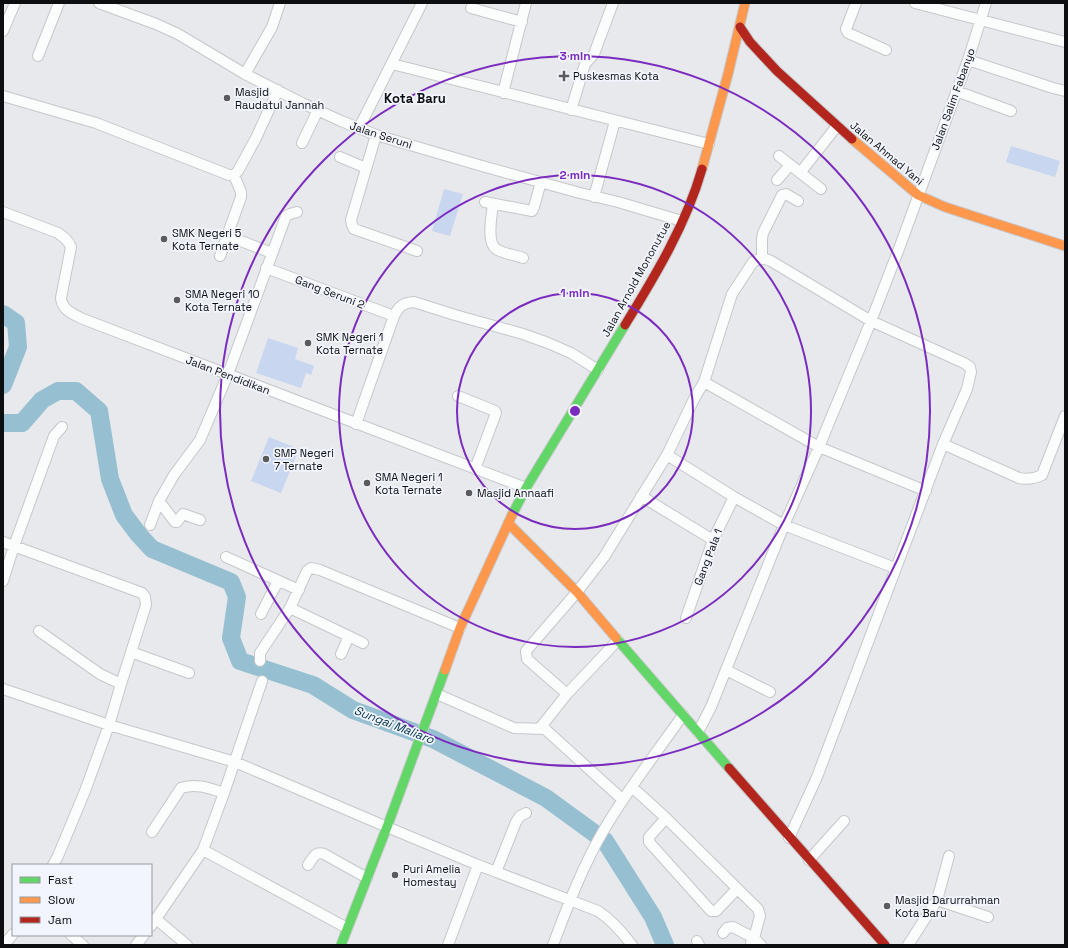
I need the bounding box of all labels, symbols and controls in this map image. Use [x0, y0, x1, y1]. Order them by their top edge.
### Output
street label: Jalan Salim Fabanyo [928, 46, 978, 152]
text: 3 min [559, 48, 591, 64]
place label: Puskesmas Kota [573, 69, 660, 83]
marker: Puskesmas Kota [558, 70, 570, 82]
place label: Masjid Raudatul Jannah [235, 85, 324, 112]
district label: Kota Baru [384, 90, 446, 107]
marker: Masjid Raudatul Jannah [222, 93, 232, 103]
street label: Jalan Seruni [348, 118, 414, 152]
street label: Jalan Ahmad Yani [847, 118, 927, 188]
text: 2 min [559, 167, 591, 183]
street label: Jalan Arnold Mononutue [598, 219, 674, 339]
place label: SMK Negeri 5 Kota Ternate [172, 226, 242, 253]
marker: SMK Negeri 5 Kota Ternate [159, 234, 169, 244]
street label: Gang Seruni 2 [293, 272, 367, 312]
text: 1 min [560, 285, 590, 301]
place label: SMA Negeri 10 Kota Ternate [185, 287, 260, 314]
marker: SMA Negeri 10 Kota Ternate [172, 295, 182, 305]
place label: SMK Negeri 1 Kota Ternate [316, 330, 383, 357]
marker: SMK Negeri 1 Kota Ternate [303, 338, 313, 348]
street label: Jalan Pendidikan [184, 352, 272, 398]
centre of rings [568, 404, 582, 418]
place label: SMP Negeri 7 Ternate [274, 446, 334, 473]
marker: SMP Negeri 7 Ternate [261, 454, 271, 464]
place label: SMA Negeri 1 Kota Ternate [375, 470, 443, 497]
marker: SMA Negeri 1 Kota Ternate [362, 478, 372, 488]
place label: Masjid Annaafi [477, 486, 554, 500]
marker: Masjid Annaafi [464, 488, 474, 498]
street label: Gang Pala 1 [691, 527, 725, 587]
water label: Sungai Maliaro [352, 702, 437, 748]
place label: Puri Amelia Homestay [403, 862, 461, 889]
legend [12, 864, 152, 936]
marker: Puri Amelia Homestay [390, 870, 400, 880]
text: Fast [48, 872, 73, 888]
text: Slow [48, 892, 75, 908]
place label: Masjid Darurrahman Kota Baru [895, 893, 1000, 920]
marker: Masjid Darurrahman Kota Baru [882, 901, 892, 911]
text: Jam [48, 912, 72, 928]

